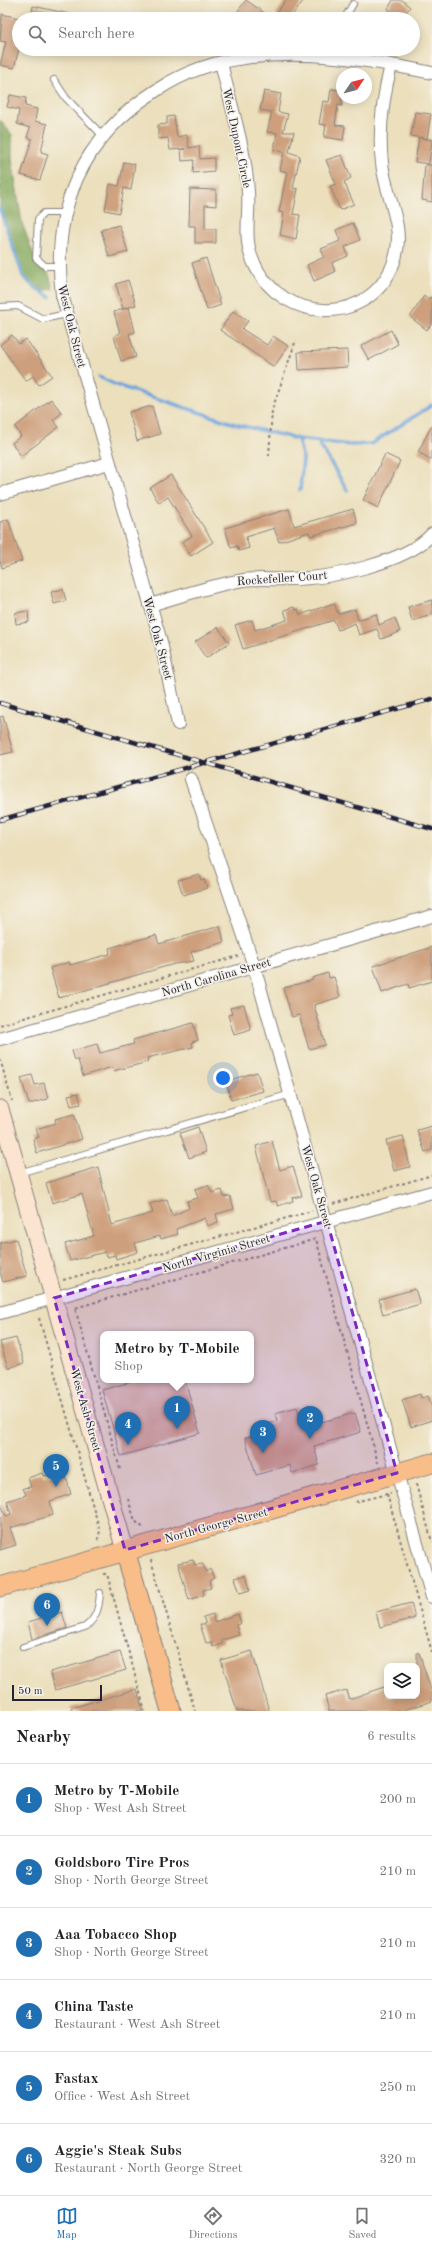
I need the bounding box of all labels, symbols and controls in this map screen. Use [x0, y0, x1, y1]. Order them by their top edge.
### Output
search box [12, 12, 420, 56]
icon: search [26, 23, 48, 45]
text: Search here [58, 27, 135, 42]
north arrow [336, 68, 372, 104]
street label: West Dupont Circle [220, 87, 253, 190]
street label: West Oak Street [55, 283, 87, 369]
street label: Rockefeller Court [236, 570, 328, 588]
street label: West Oak Street [140, 595, 174, 681]
street label: North Carolina Street [160, 957, 272, 999]
your location [213, 1068, 233, 1088]
street label: West Oak Street [298, 1143, 334, 1229]
street label: North Virginia Street [161, 1233, 272, 1275]
popup [100, 1331, 254, 1383]
text: Metro by T-Mobile [114, 1342, 240, 1357]
text: Shop [114, 1360, 143, 1373]
street label: West Ash Street [67, 1367, 103, 1453]
pin: 1 [164, 1396, 190, 1429]
pin: 2 [297, 1406, 323, 1439]
pin: 4 [115, 1412, 141, 1445]
pin: 3 [250, 1420, 276, 1453]
pin: 5 [43, 1454, 69, 1487]
street label: North George Street [163, 1506, 269, 1546]
pin: 6 [34, 1593, 60, 1626]
map controls [384, 1663, 420, 1699]
button: layers [384, 1663, 420, 1699]
scale bar [12, 1683, 102, 1702]
text: 50 m [18, 1686, 43, 1697]
text: Nearby [16, 1729, 71, 1746]
text: 6 results [367, 1730, 416, 1743]
text: Metro by T-Mobile [54, 1784, 179, 1799]
text: 1 [25, 1793, 33, 1806]
text: 200 m [379, 1793, 416, 1806]
text: Shop · West Ash Street [54, 1802, 186, 1815]
text: Goldsboro Tire Pros [54, 1856, 189, 1871]
text: 2 [25, 1865, 33, 1878]
text: 210 m [379, 1865, 416, 1878]
text: Shop · North George Street [54, 1874, 209, 1887]
text: Aaa Tobacco Shop [54, 1928, 177, 1943]
text: 3 [25, 1937, 33, 1950]
text: 210 m [379, 1937, 416, 1950]
text: Shop · North George Street [54, 1946, 209, 1959]
text: China Taste [54, 2000, 133, 2015]
text: 4 [25, 2009, 33, 2022]
text: 210 m [379, 2009, 416, 2022]
text: Restaurant · West Ash Street [54, 2018, 220, 2031]
text: Fastax [54, 2072, 99, 2087]
text: 5 [25, 2081, 33, 2094]
text: 250 m [379, 2081, 416, 2094]
text: Office · West Ash Street [54, 2090, 190, 2103]
text: Aggie's Steak Subs [54, 2144, 182, 2159]
text: 6 [25, 2153, 33, 2166]
text: 320 m [379, 2153, 416, 2166]
text: Restaurant · North George Street [54, 2162, 242, 2175]
tab: Map [56, 2205, 78, 2243]
tab: Directions [189, 2205, 237, 2243]
tab: Saved [348, 2205, 376, 2243]

